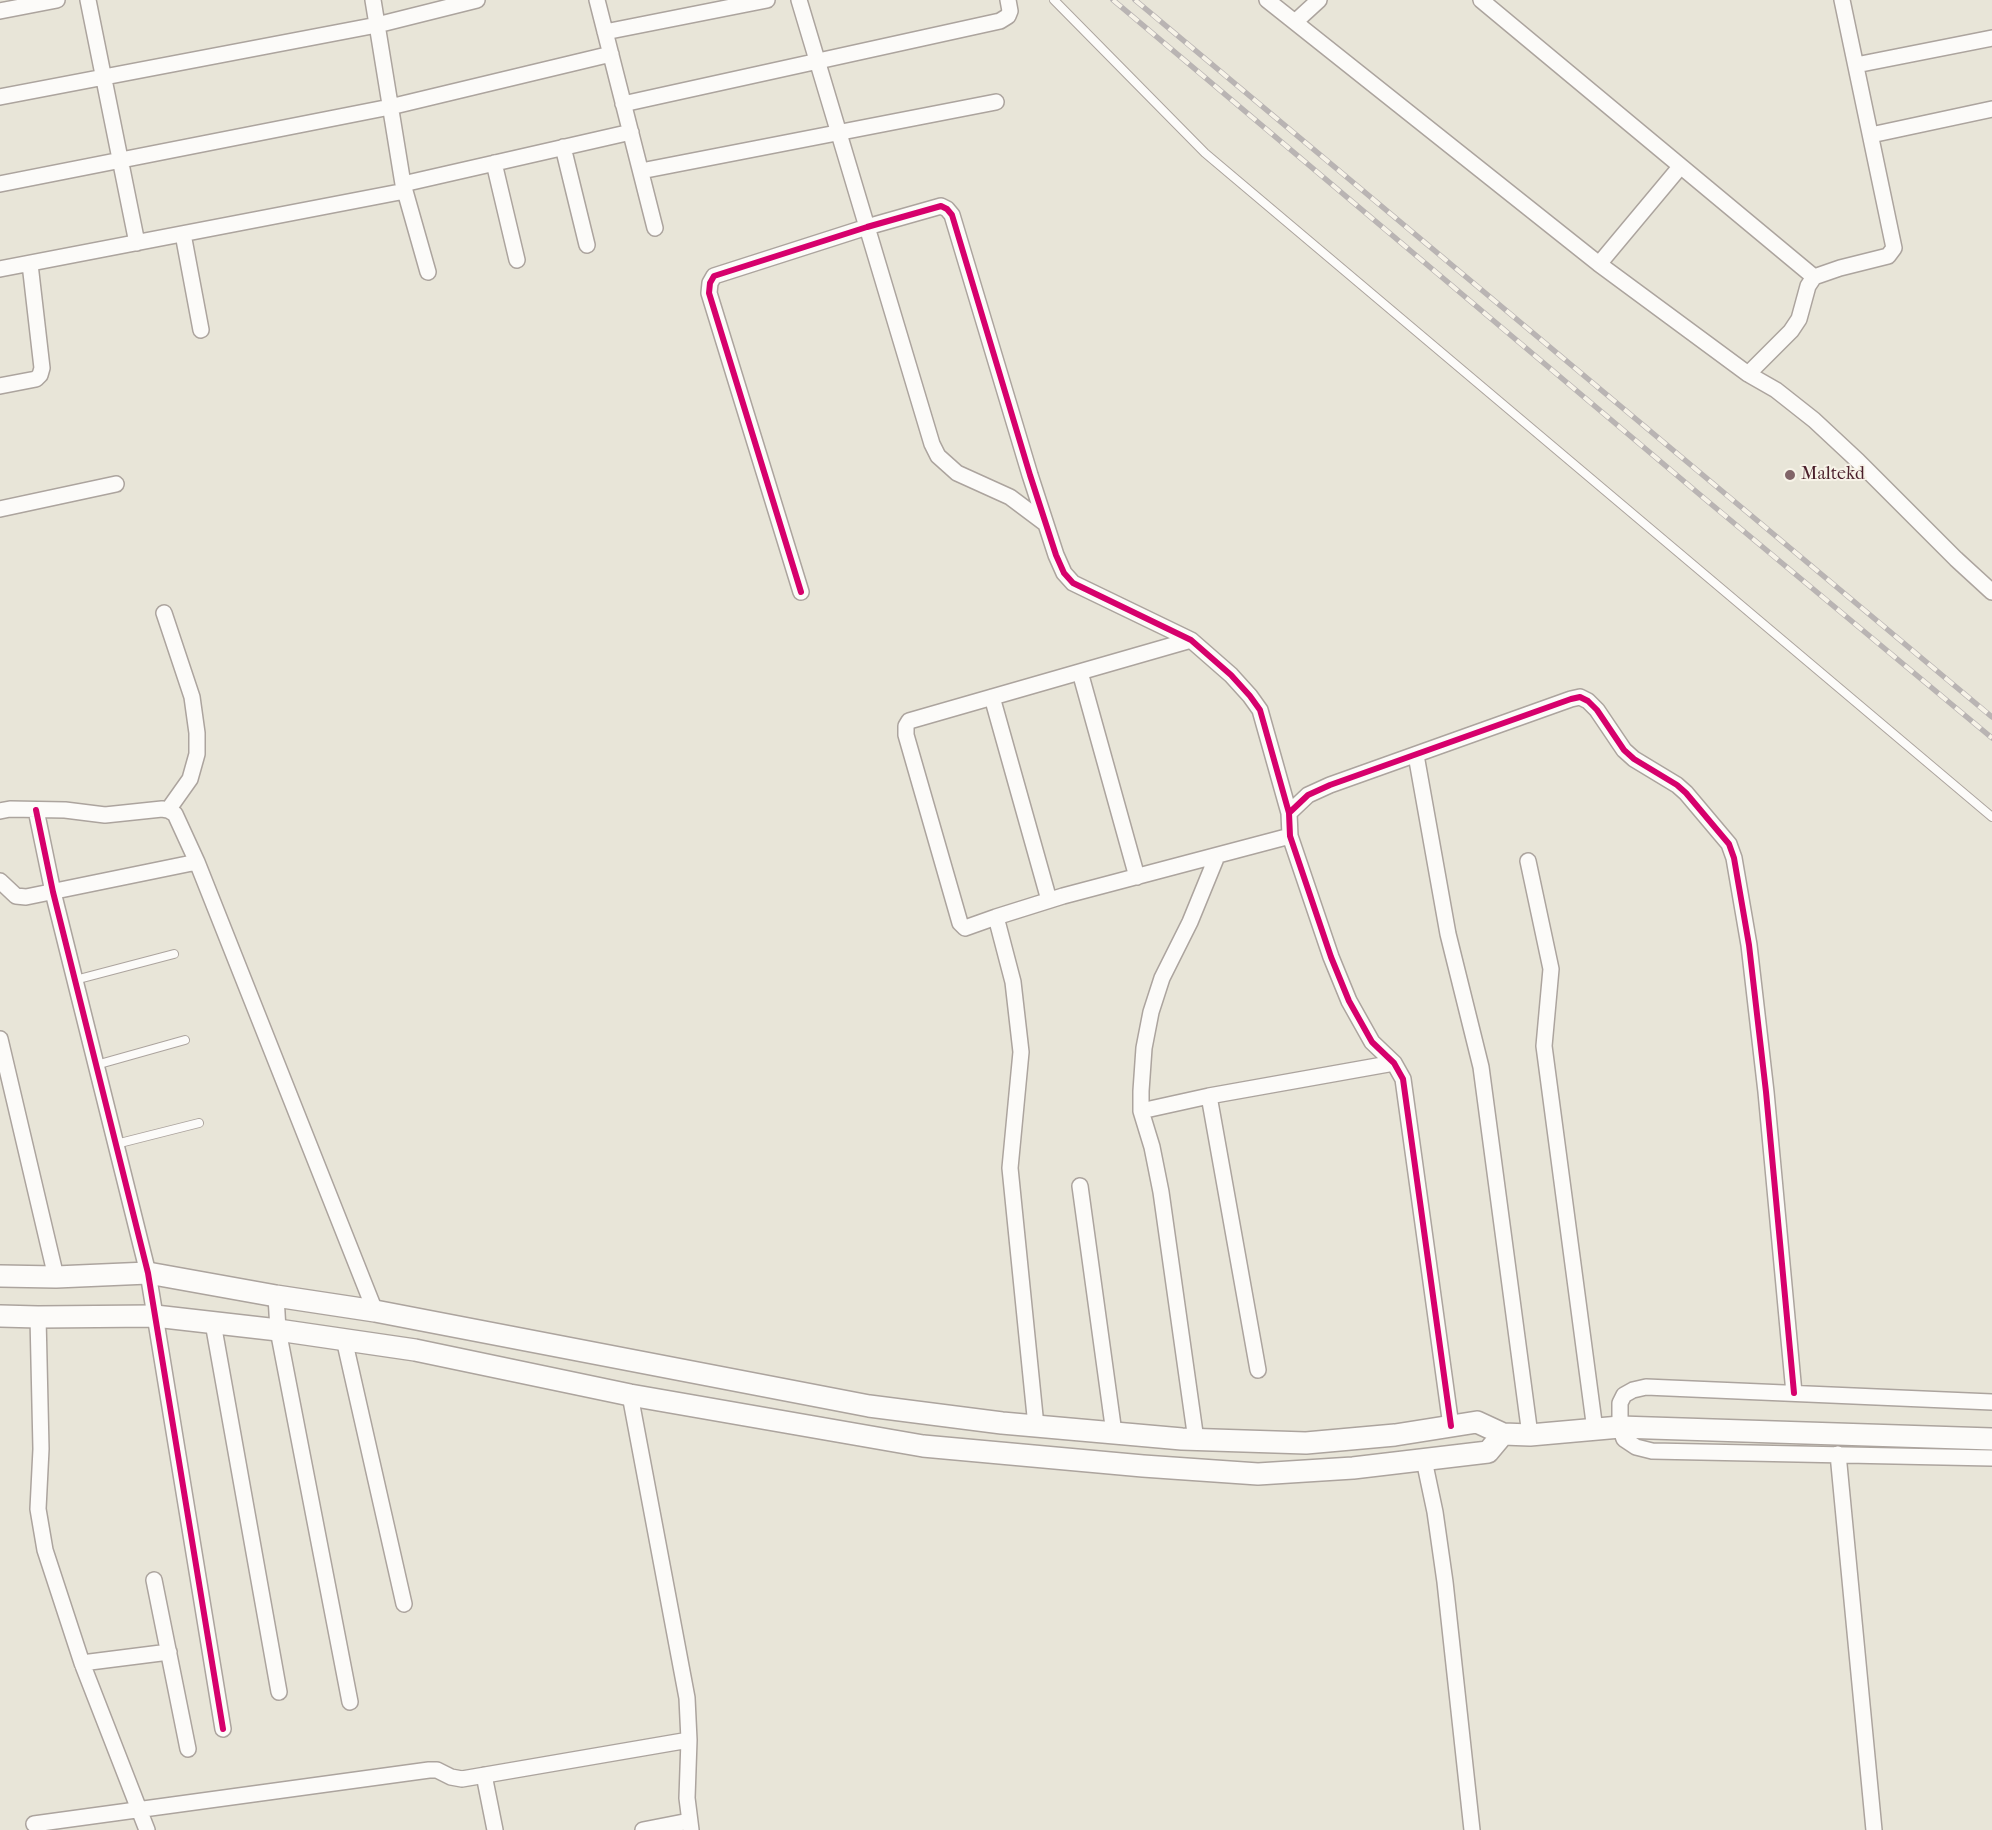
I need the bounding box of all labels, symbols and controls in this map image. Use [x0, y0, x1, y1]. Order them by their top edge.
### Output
place label: Maltekd [1801, 464, 1865, 486]
marker: Maltekd [1783, 468, 1797, 482]

